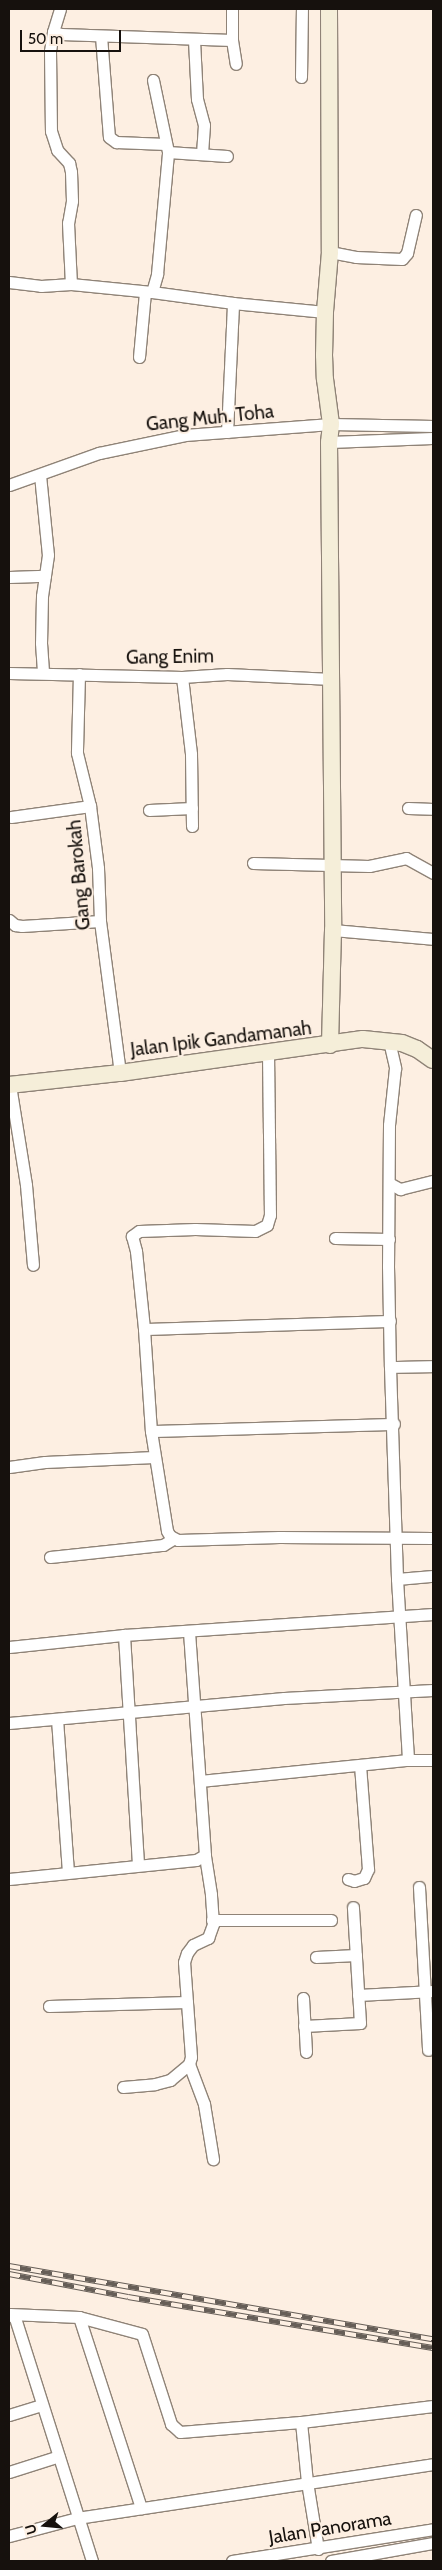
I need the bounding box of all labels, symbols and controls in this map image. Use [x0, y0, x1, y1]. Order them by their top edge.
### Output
scale bar [22, 20, 124, 52]
text: 50 m [28, 30, 63, 48]
street label: Gang Muh. Toha [145, 400, 275, 436]
street label: Gang Enim [126, 645, 214, 669]
street label: Gang Barokah [63, 819, 95, 931]
street label: Jalan Ipik Gandamanah [129, 1017, 313, 1061]
north arrow [20, 2500, 70, 2550]
street label: Jalan Panorama [267, 2507, 393, 2549]
text: U [21, 2522, 41, 2537]

